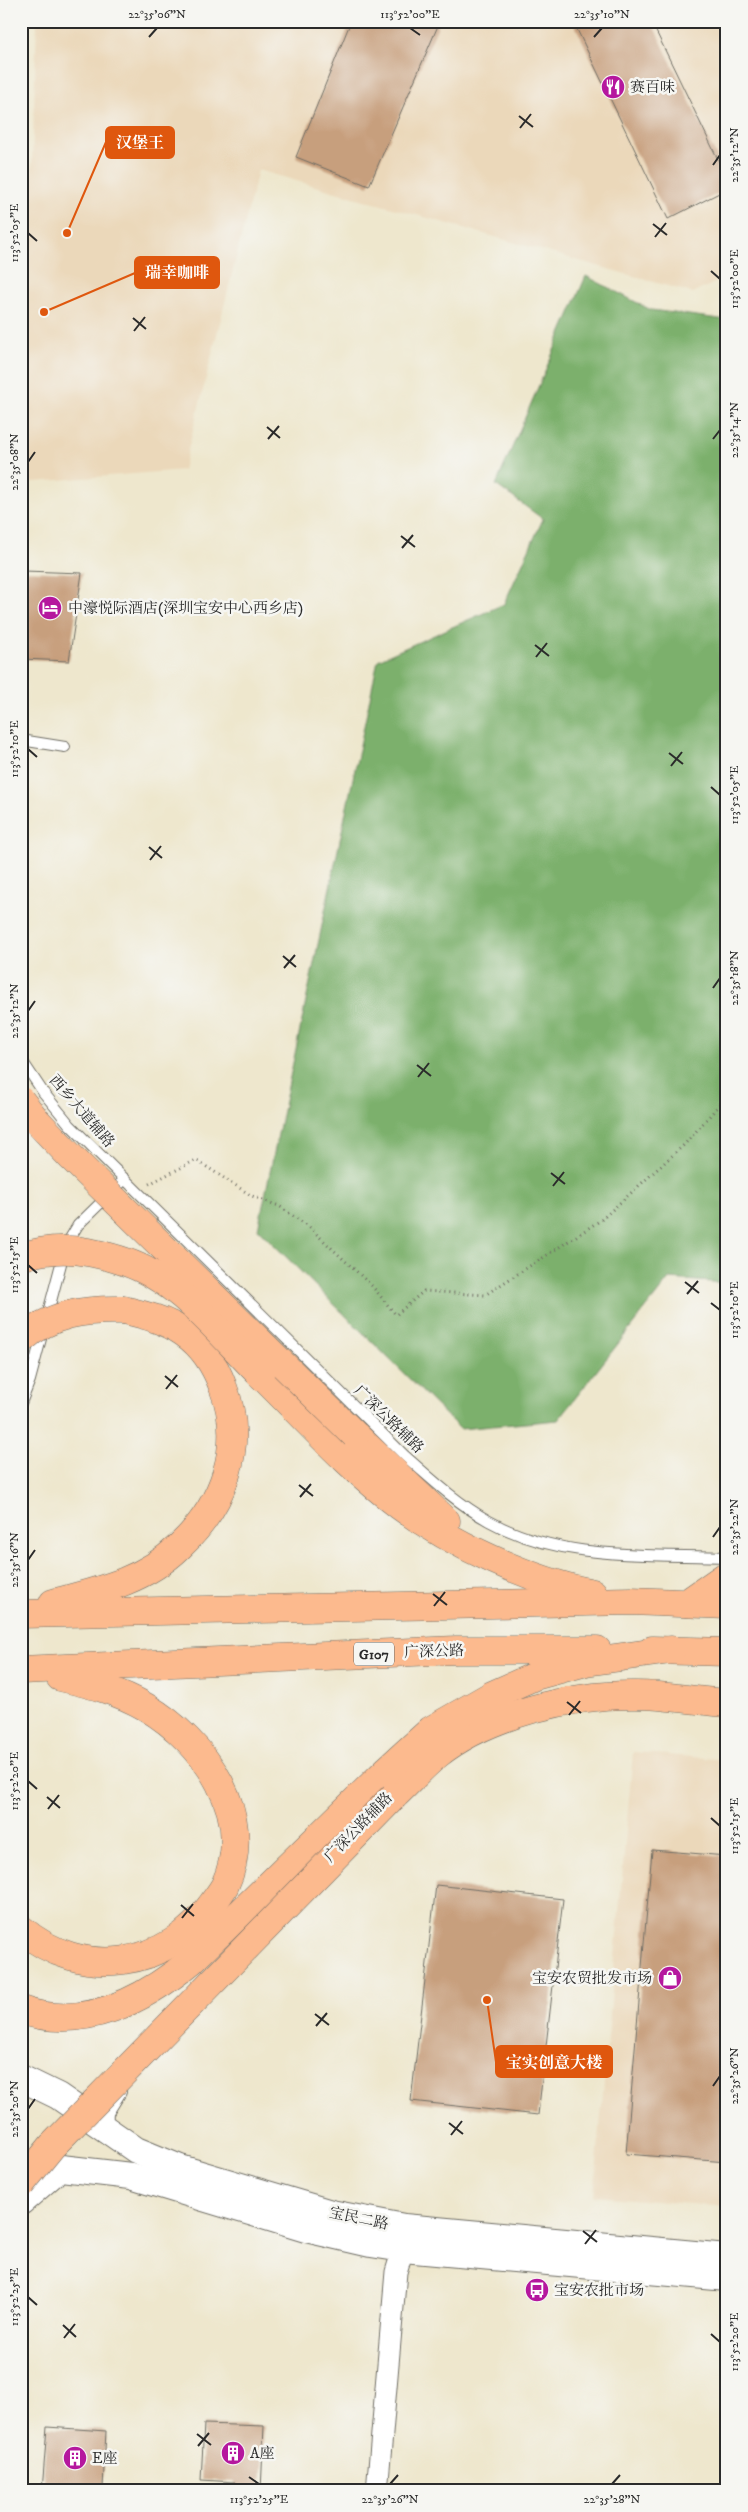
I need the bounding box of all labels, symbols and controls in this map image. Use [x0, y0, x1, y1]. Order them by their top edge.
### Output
text: 22°35'06"N [128, 7, 186, 22]
text: 113°52'00"E [380, 7, 440, 22]
text: 22°35'10"N [574, 7, 630, 22]
restaurant icon: 赛百味 [600, 74, 626, 100]
place label: 赛百味 [630, 78, 675, 97]
callout: 汉堡王 [106, 127, 174, 158]
text: 22°35'12"N [727, 127, 742, 183]
text: 汉堡王 [116, 133, 164, 153]
text: 113°52'05"E [7, 203, 22, 262]
text: 113°52'00"E [727, 249, 742, 309]
callout: 瑞幸咖啡 [135, 257, 219, 288]
text: 瑞幸咖啡 [145, 263, 209, 283]
text: 22°35'14"N [727, 402, 742, 458]
text: 22°35'08"N [7, 433, 22, 491]
hotel icon: 中濠悦际酒店(深圳宝安中心西乡店) [37, 595, 63, 621]
place label: 中濠悦际酒店(深圳宝安中心西乡店) [68, 599, 303, 618]
text: 113°52'10"E [7, 720, 22, 778]
text: 113°52'05"E [727, 765, 742, 824]
text: 22°35'18"N [727, 950, 742, 1006]
text: 22°35'12"N [7, 983, 22, 1039]
street label: 西乡大道辅路 [45, 1071, 118, 1152]
text: 113°52'15"E [7, 1236, 22, 1293]
text: 113°52'10"E [727, 1281, 742, 1339]
street label: 广深公路辅路 [350, 1381, 428, 1457]
text: 22°35'22"N [727, 1498, 742, 1555]
text: 22°35'16"N [7, 1532, 22, 1588]
street label: 广深公路 [404, 1641, 464, 1662]
road number: G107 [354, 1642, 394, 1666]
text: 113°52'20"E [7, 1751, 22, 1810]
street label: 广深公路辅路 [320, 1788, 396, 1866]
text: 113°52'15"E [727, 1797, 742, 1854]
shop icon: 宝安农贸批发市场 [657, 1965, 683, 1991]
place label: 宝安农贸批发市场 [532, 1969, 652, 1988]
callout: 宝实创意大楼 [496, 2046, 612, 2077]
text: 22°35'26"N [727, 2047, 742, 2105]
text: 宝实创意大楼 [506, 2053, 602, 2073]
text: 22°35'20"N [7, 2080, 22, 2138]
street label: 宝民二路 [328, 2203, 390, 2234]
text: 113°52'25"E [7, 2267, 22, 2326]
bus stop icon: 宝安农批市场 [524, 2277, 550, 2303]
place label: 宝安农批市场 [554, 2281, 644, 2300]
text: 113°52'20"E [727, 2312, 742, 2371]
building icon: A座 [220, 2440, 246, 2466]
place label: A座 [250, 2444, 275, 2463]
building icon: E座 [62, 2445, 88, 2471]
place label: E座 [92, 2449, 118, 2468]
text: 113°52'25"E [230, 2492, 289, 2507]
text: 22°35'26"N [361, 2492, 419, 2507]
text: 22°35'28"N [584, 2492, 641, 2507]

